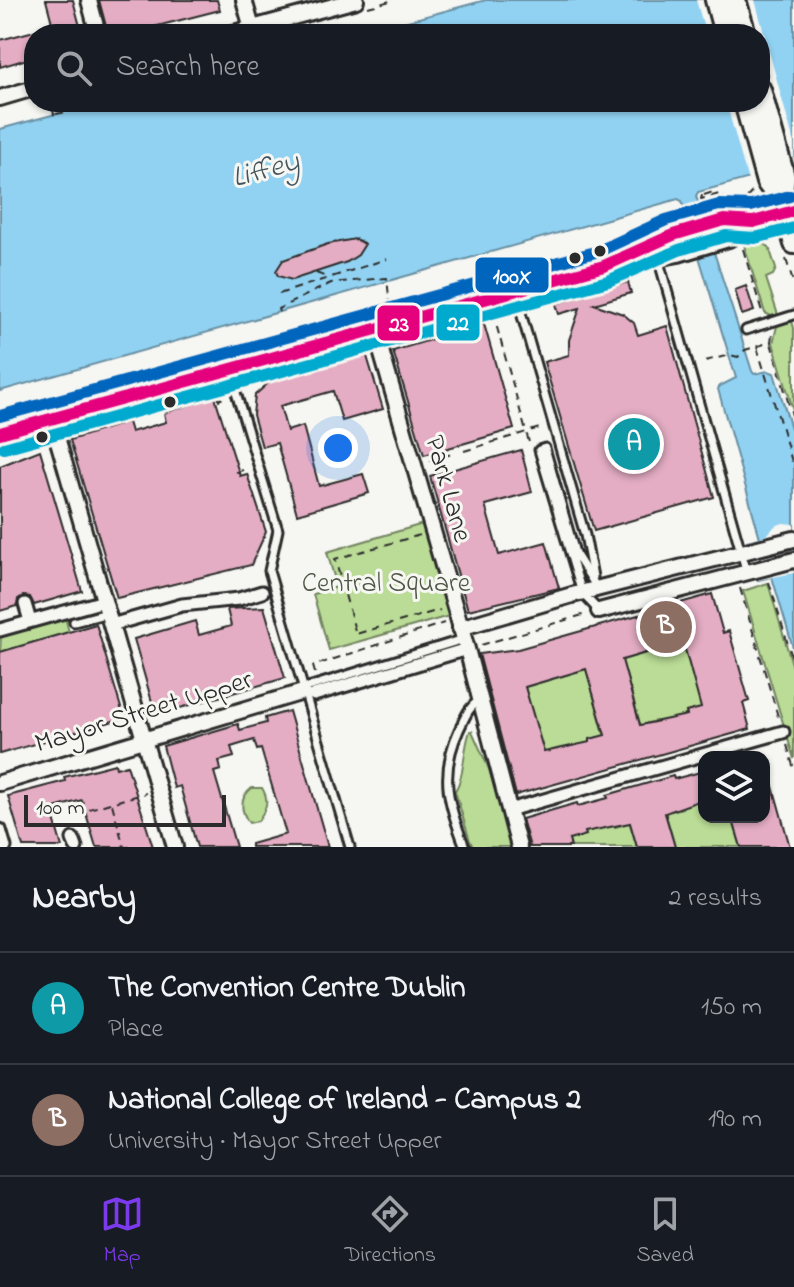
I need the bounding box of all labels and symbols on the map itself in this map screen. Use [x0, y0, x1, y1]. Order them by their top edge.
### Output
water label: Liffey [227, 141, 305, 201]
unlabelled marker [592, 243, 608, 259]
unlabelled marker [567, 250, 583, 266]
line badge: 100X [474, 256, 550, 294]
text: 100X [493, 262, 532, 294]
line badge: 22 [435, 303, 481, 342]
line badge: 23 [376, 304, 421, 342]
text: 22 [446, 309, 469, 341]
text: 23 [388, 310, 409, 342]
unlabelled marker [162, 394, 178, 410]
pin: A [608, 414, 660, 474]
your location [318, 428, 358, 468]
unlabelled marker [34, 429, 50, 445]
street label: Park Lane [412, 431, 482, 548]
park label: Central Square [302, 564, 471, 605]
pin: B [640, 597, 692, 657]
street label: Mayor Street Upper [30, 660, 258, 766]
scale bar [24, 791, 226, 827]

